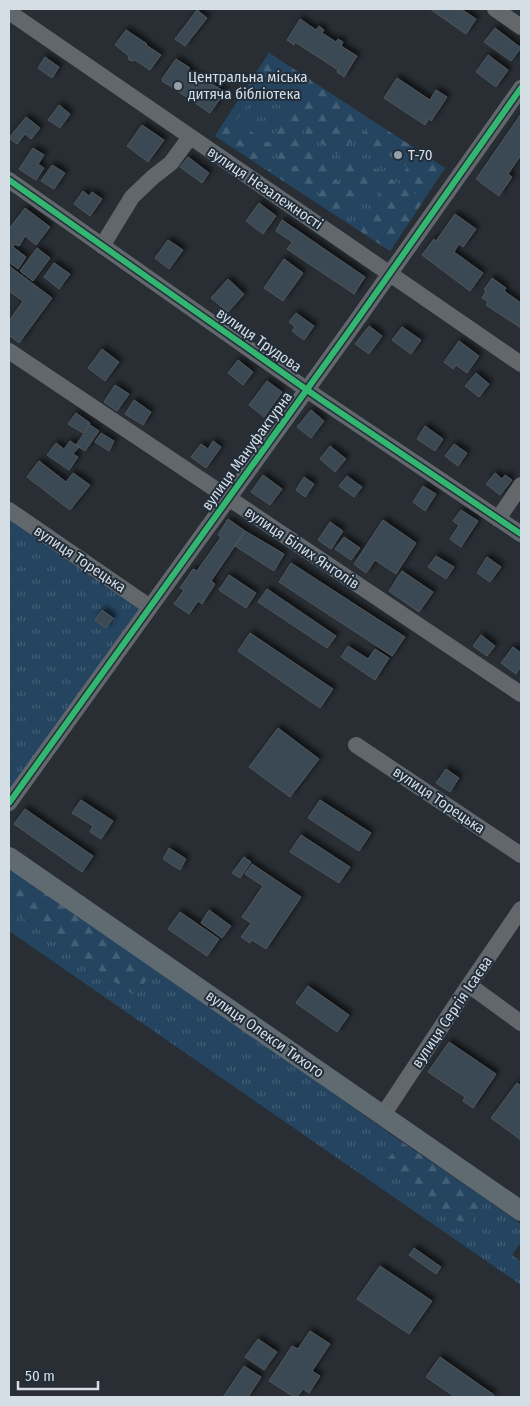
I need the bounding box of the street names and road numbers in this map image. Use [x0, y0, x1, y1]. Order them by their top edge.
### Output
street label: вулиця Незалежності [204, 143, 326, 233]
street label: вулиця Трудова [213, 304, 305, 376]
street label: вулиця Мануфактурна [198, 388, 296, 514]
street label: вулиця Білих Янголів [241, 503, 363, 593]
street label: вулиця Торецька [31, 522, 129, 596]
street label: вулиця Торецька [390, 763, 488, 837]
street label: вулиця Сергія Ісаєва [408, 953, 496, 1071]
street label: вулиця Олекси Тихого [202, 986, 328, 1082]

